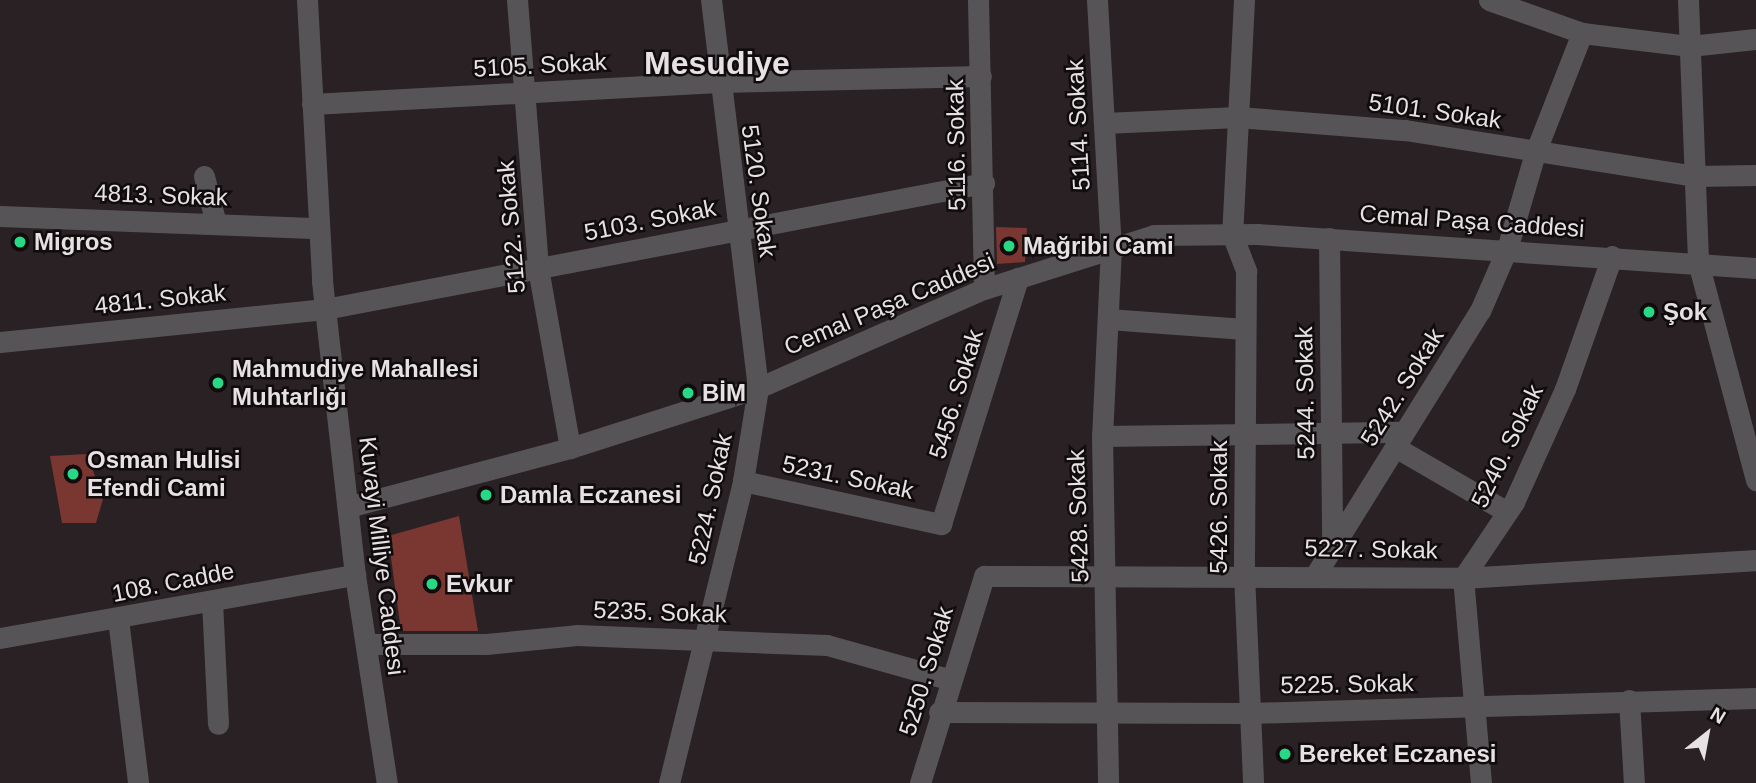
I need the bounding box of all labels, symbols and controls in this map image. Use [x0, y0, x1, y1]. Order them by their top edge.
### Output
district label: Mesudiye [644, 44, 790, 82]
street label: 5105. Sokak [473, 47, 607, 83]
street label: 5114. Sokak [1060, 59, 1096, 191]
street label: 5116. Sokak [940, 79, 972, 211]
street label: 5101. Sokak [1367, 87, 1503, 135]
street label: 5120. Sokak [735, 123, 783, 259]
street label: 5122. Sokak [491, 159, 531, 295]
street label: 4813. Sokak [94, 178, 228, 212]
street label: 5103. Sokak [582, 193, 718, 247]
street label: Cemal Paşa Caddesi [1359, 199, 1585, 243]
place label: Migros [34, 228, 113, 256]
place label: Mağribi Cami [1023, 232, 1174, 260]
marker: Migros [12, 234, 28, 250]
marker: Mağribi Cami [1001, 238, 1017, 254]
street label: Cemal Paşa Caddesi [780, 247, 998, 361]
street label: 4811. Sokak [93, 278, 227, 320]
place label: Şok [1663, 298, 1707, 326]
marker: Şok [1641, 304, 1657, 320]
street label: 5242. Sokak [1354, 323, 1450, 451]
street label: 5456. Sokak [923, 326, 989, 462]
street label: 5244. Sokak [1289, 326, 1321, 460]
place label: Mahmudiye Mahallesi Muhtarlığı [232, 355, 479, 411]
marker: Mahmudiye Mahallesi Muhtarlığı [210, 375, 226, 391]
place label: BİM [702, 379, 746, 407]
street label: 5240. Sokak [1465, 380, 1549, 512]
marker: BİM [680, 385, 696, 401]
street label: 5224. Sokak [682, 431, 738, 567]
street label: Kuvayi Milliye Caddesi [353, 435, 411, 677]
street label: 5426. Sokak [1205, 440, 1233, 574]
place label: Osman Hulisi Efendi Cami [87, 446, 240, 502]
street label: 5231. Sokak [780, 449, 916, 505]
street label: 5428. Sokak [1061, 449, 1095, 583]
marker: Osman Hulisi Efendi Cami [65, 466, 81, 482]
place label: Damla Eczanesi [500, 481, 681, 509]
marker: Damla Eczanesi [478, 487, 494, 503]
street label: 5227. Sokak [1304, 533, 1438, 565]
street label: 108. Cadde [109, 556, 237, 608]
place label: Evkur [446, 570, 513, 598]
marker: Evkur [424, 576, 440, 592]
street label: 5235. Sokak [593, 595, 727, 629]
street label: 5250. Sokak [893, 603, 959, 739]
street label: 5225. Sokak [1280, 668, 1414, 700]
north arrow [1672, 699, 1742, 769]
text: N [1707, 703, 1729, 728]
place label: Bereket Eczanesi [1299, 740, 1496, 768]
marker: Bereket Eczanesi [1277, 746, 1293, 762]

